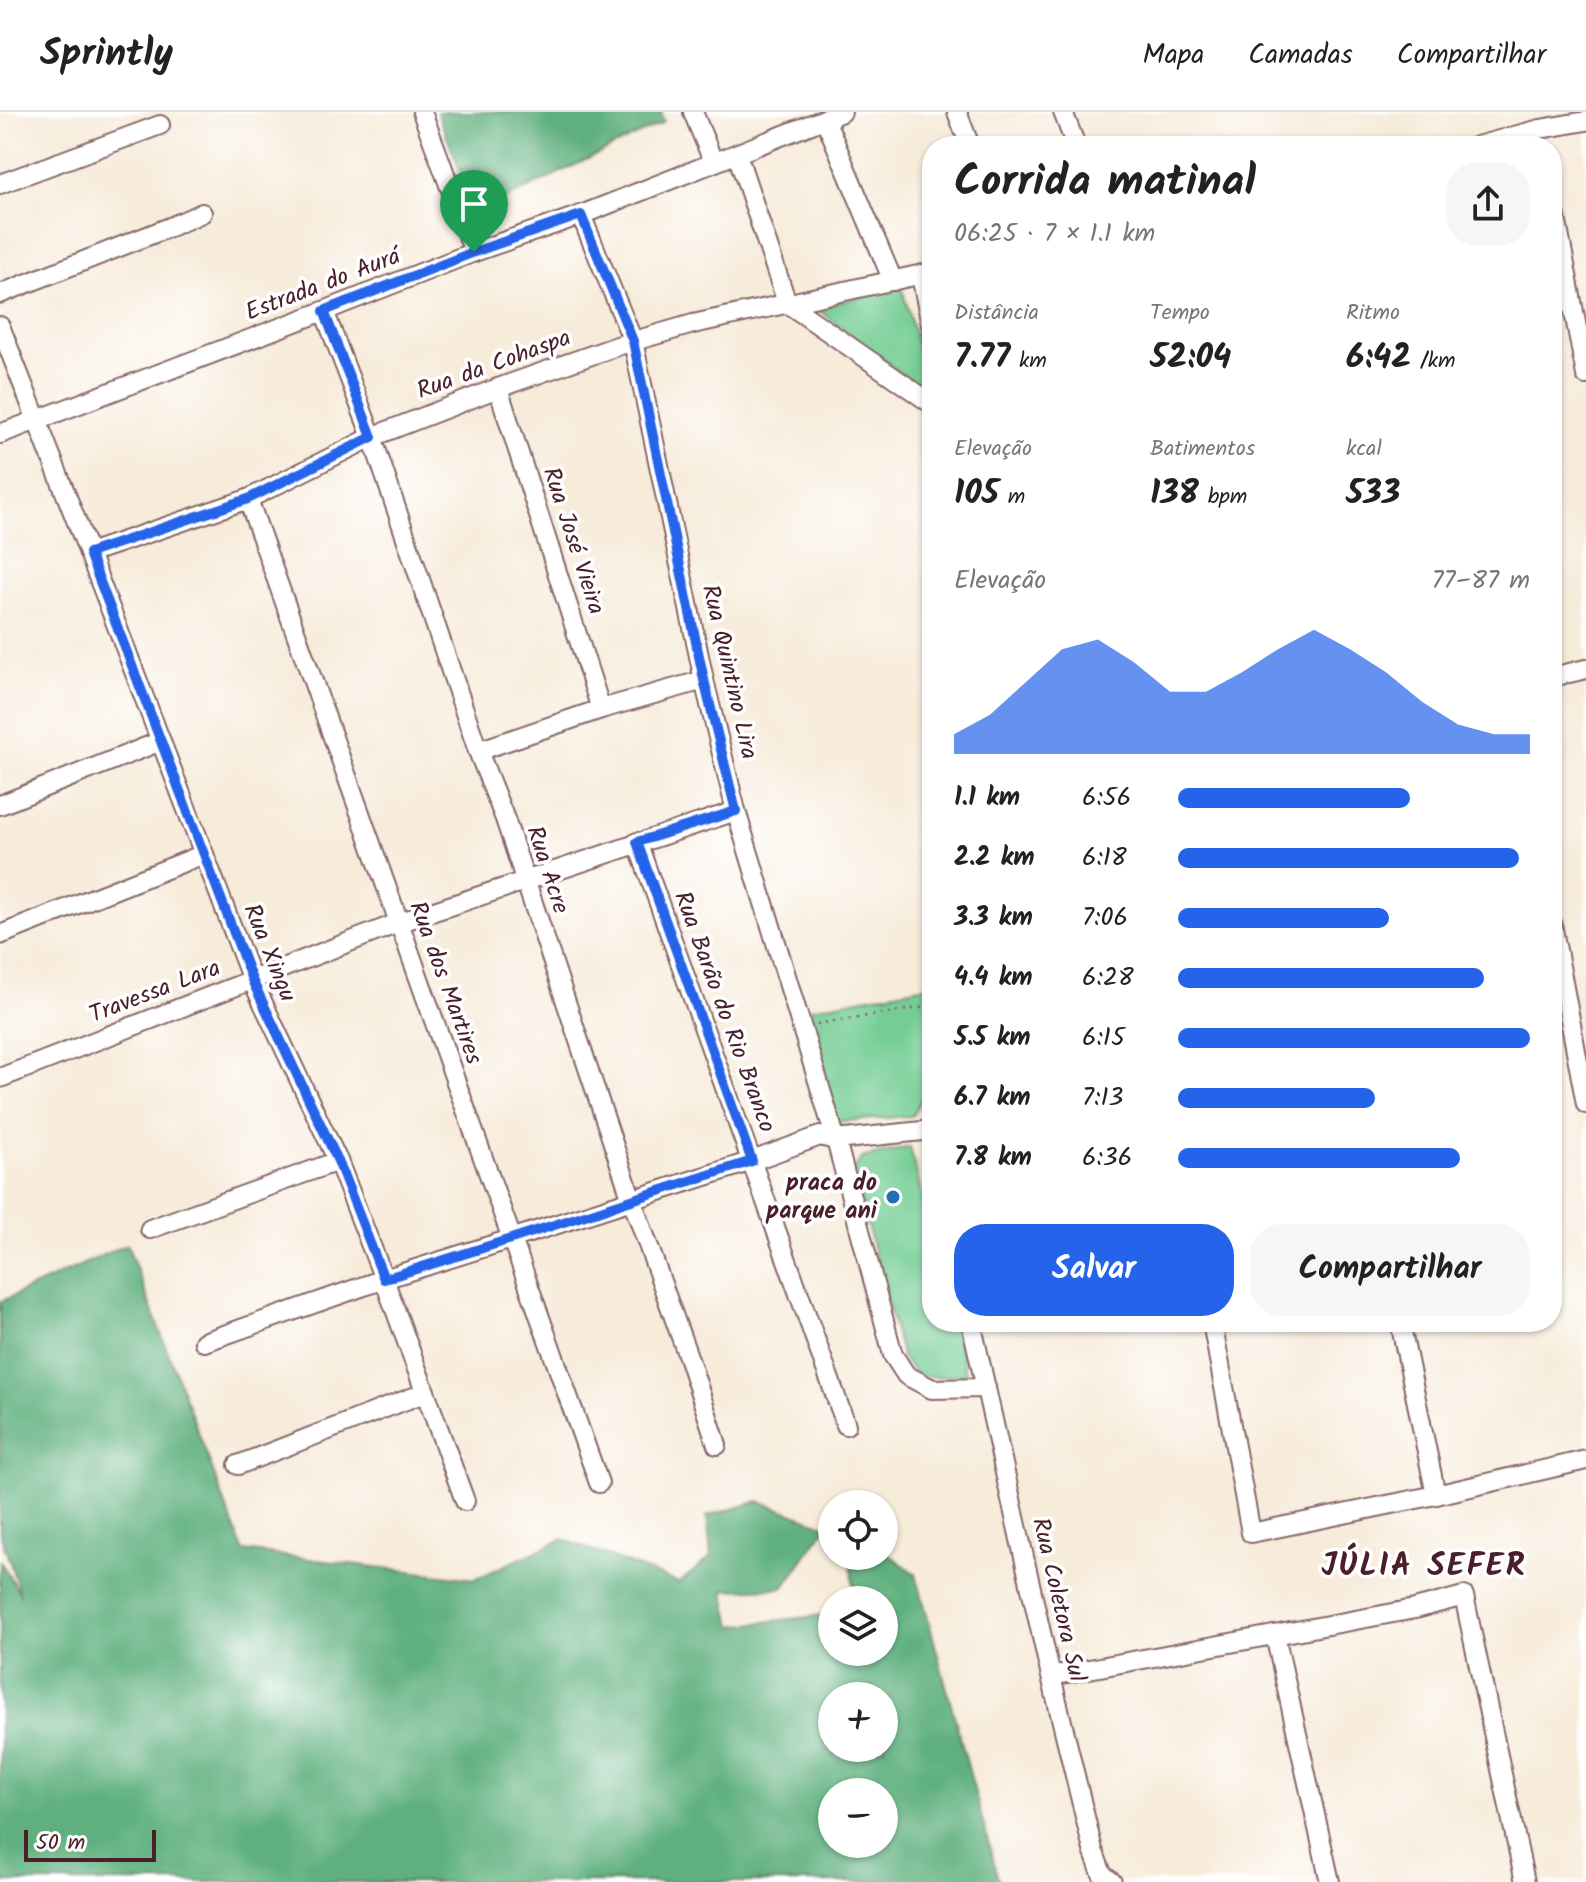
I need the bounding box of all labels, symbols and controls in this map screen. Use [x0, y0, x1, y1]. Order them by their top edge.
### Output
text: Sprintly [40, 25, 173, 85]
text: Mapa [1143, 33, 1204, 78]
text: Camadas [1248, 33, 1353, 78]
text: Compartilhar [1397, 33, 1546, 78]
text: Corrida matinal [954, 148, 1256, 218]
button: share [1446, 162, 1530, 246]
pin [440, 170, 508, 252]
icon: arrive [452, 182, 496, 226]
text: 06:25 · 7 × 1.1 km [954, 213, 1155, 255]
street label: Estrada do Aurá [240, 237, 409, 333]
text: Distância [954, 296, 1039, 331]
text: Tempo [1150, 296, 1210, 331]
text: Ritmo [1346, 296, 1400, 331]
street label: Rua da Cohaspa [411, 319, 577, 411]
text: 7.77 [954, 331, 1010, 385]
text: 52:04 [1150, 331, 1231, 385]
text: 6:42 [1346, 331, 1411, 385]
text: km [1010, 344, 1047, 379]
text: /km [1411, 344, 1456, 379]
text: Elevação [954, 432, 1032, 467]
text: Batimentos [1150, 432, 1255, 467]
text: kcal [1346, 432, 1382, 467]
street label: Rua José Vieira [531, 462, 615, 620]
text: 105 [954, 467, 999, 521]
text: 138 [1150, 467, 1199, 521]
text: 533 [1346, 467, 1400, 521]
text: m [999, 480, 1025, 515]
text: bpm [1199, 480, 1247, 515]
text: Elevação [954, 560, 1046, 602]
text: 77–87 m [1431, 560, 1530, 602]
street label: Rua Quintino Lira [690, 581, 768, 763]
text: 1.1 km [954, 777, 1020, 819]
text: 6:56 [1082, 777, 1131, 819]
street label: Rua Acre [514, 821, 580, 919]
text: 2.2 km [954, 837, 1035, 879]
text: 6:18 [1082, 837, 1127, 879]
street label: Rua Barão do Rio Branco [662, 886, 786, 1138]
street label: Rua dos Martires [397, 896, 493, 1070]
text: 3.3 km [954, 897, 1033, 939]
text: 7:06 [1082, 897, 1128, 939]
street label: Rua Xingu [232, 898, 307, 1008]
street label: Travessa Lara [84, 949, 226, 1035]
text: 4.4 km [954, 957, 1033, 999]
text: 6:28 [1082, 957, 1134, 999]
text: 5.5 km [954, 1017, 1031, 1059]
text: 6:15 [1082, 1017, 1125, 1059]
text: 6.7 km [954, 1077, 1031, 1119]
text: 7:13 [1082, 1077, 1123, 1119]
text: 7.8 km [954, 1137, 1032, 1179]
text: 6:36 [1082, 1137, 1132, 1179]
place label: praca do parque ani [765, 1164, 878, 1231]
marker: praca do parque ani [884, 1188, 902, 1206]
button: Salvar [954, 1224, 1234, 1316]
button: Compartilhar [1250, 1224, 1530, 1316]
map controls [818, 1490, 898, 1858]
button: locate [818, 1490, 898, 1570]
street label: Rua Coletora Sul [1020, 1514, 1096, 1686]
district label: JÚLIA SEFER [1321, 1541, 1527, 1592]
button: layers [818, 1586, 898, 1666]
button: + [818, 1682, 898, 1762]
button: − [818, 1778, 898, 1858]
scale bar [24, 1826, 156, 1862]
text: 50 m [36, 1826, 85, 1861]

